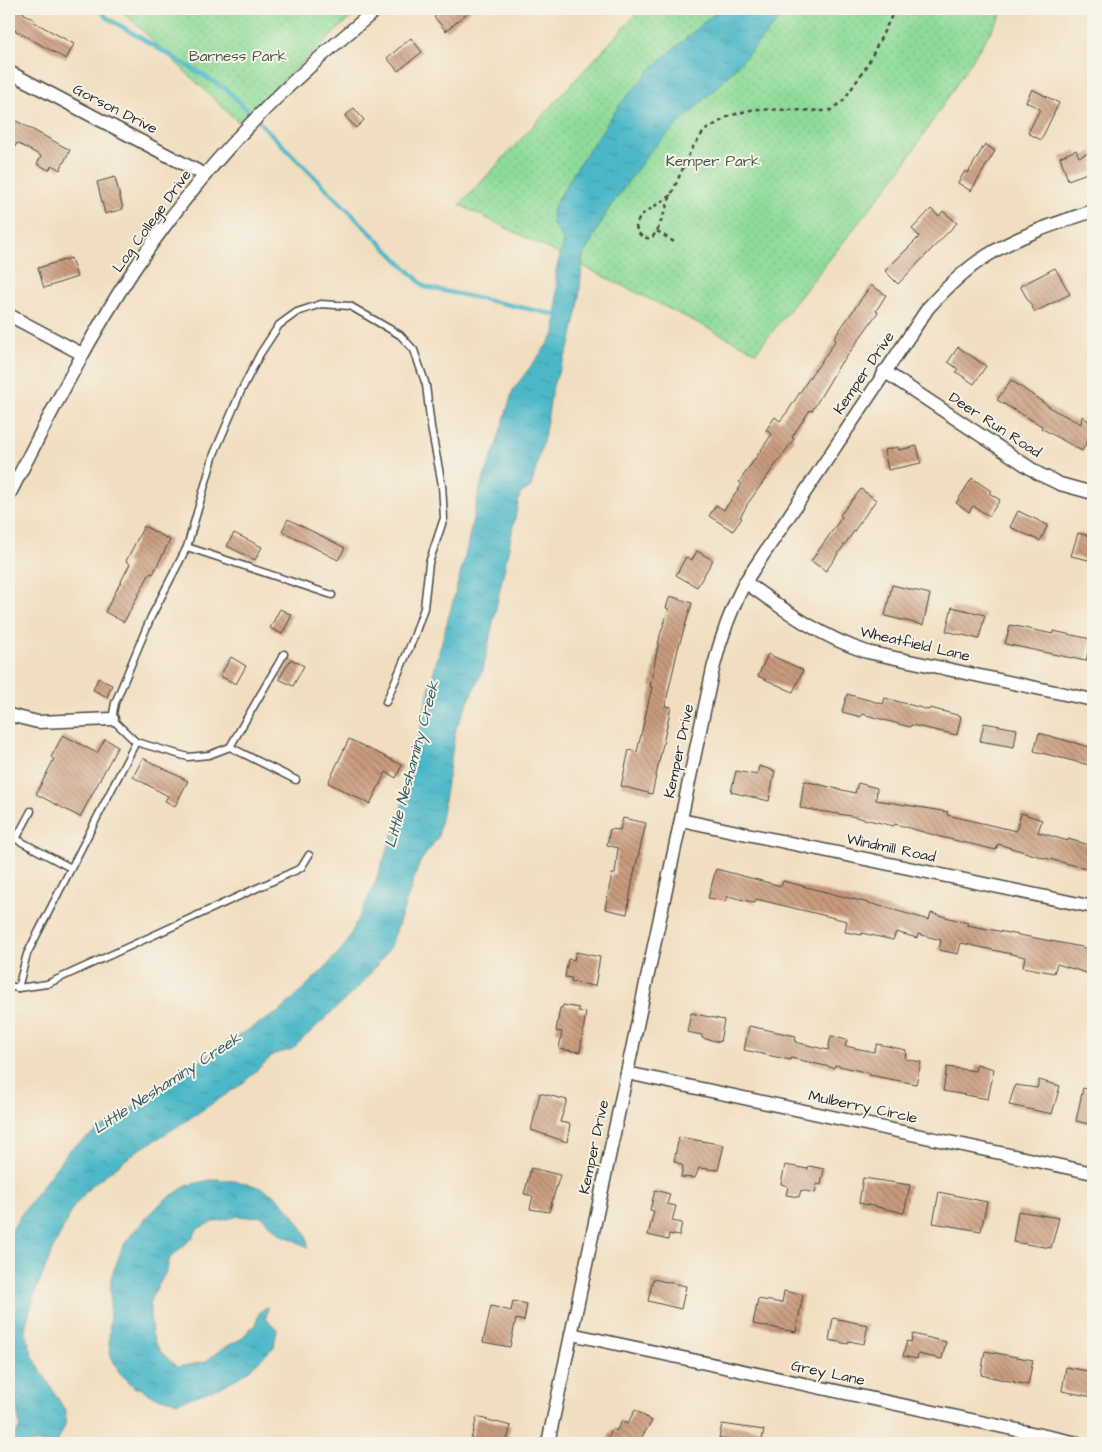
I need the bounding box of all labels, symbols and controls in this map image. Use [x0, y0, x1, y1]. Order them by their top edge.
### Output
park label: Barness Park [189, 46, 287, 67]
street label: Gorson Drive [69, 79, 161, 139]
park label: Kemper Park [666, 151, 760, 172]
street label: Log College Drive [108, 165, 197, 277]
street label: Kemper Drive [829, 327, 899, 419]
street label: Deer Run Road [945, 387, 1046, 463]
street label: Wheatfield Lane [858, 621, 972, 667]
water label: Little Neshaminy Creek [379, 677, 446, 850]
street label: Kemper Drive [659, 702, 699, 800]
street label: Windmill Road [844, 828, 938, 868]
water label: Little Neshaminy Creek [89, 1026, 247, 1140]
street label: Mulberry Circle [806, 1085, 919, 1130]
street label: Kemper Drive [574, 1098, 614, 1196]
street label: Grey Lane [789, 1355, 867, 1392]

